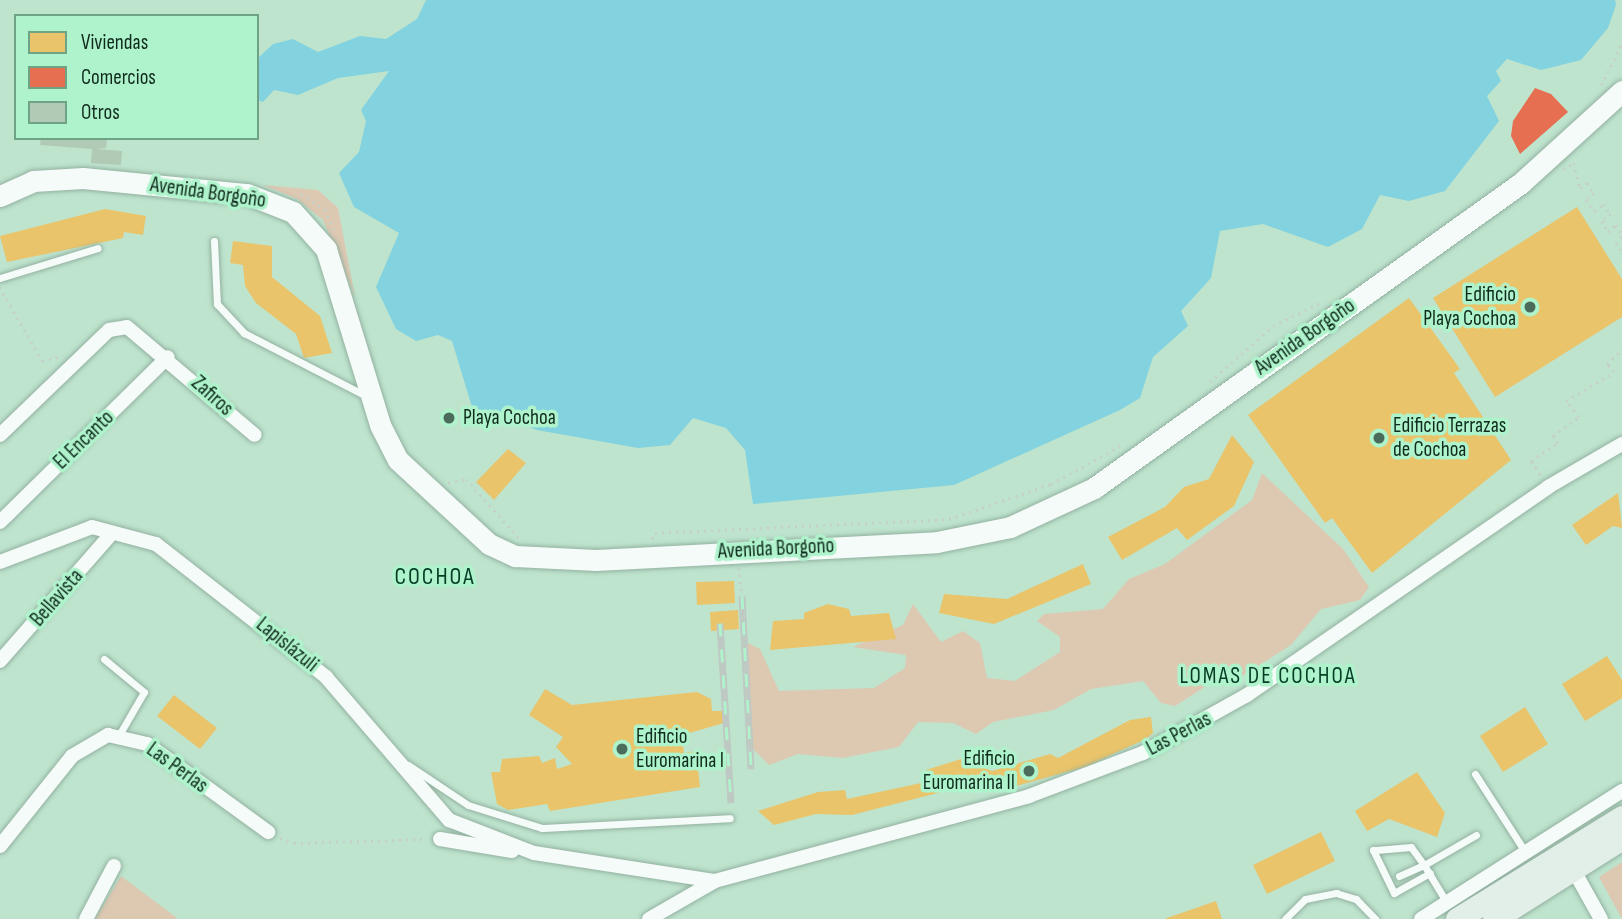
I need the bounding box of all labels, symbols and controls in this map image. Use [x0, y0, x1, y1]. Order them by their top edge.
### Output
legend [14, 14, 259, 140]
text: Viviendas [81, 30, 148, 55]
text: Comercios [81, 65, 156, 90]
text: Otros [81, 100, 120, 125]
street label: Avenida Borgoño [149, 172, 267, 214]
place label: Edificio Playa Cochoa [1423, 282, 1516, 332]
street label: Avenida Borgoño [1250, 293, 1360, 381]
marker: Edificio Playa Cochoa [1522, 299, 1538, 315]
street label: Zafiros [186, 371, 238, 421]
street label: El Encanto [49, 405, 119, 475]
place label: Playa Cochoa [463, 405, 556, 431]
marker: Playa Cochoa [441, 410, 457, 426]
place label: Edificio Terrazas de Cochoa [1393, 413, 1506, 463]
marker: Edificio Terrazas de Cochoa [1371, 430, 1387, 446]
street label: Avenida Borgoño [717, 533, 835, 565]
district label: COCHOA [395, 563, 475, 591]
street label: Bellavista [25, 564, 89, 632]
street label: Lapislázuli [251, 612, 323, 678]
district label: LOMAS DE COCHOA [1181, 662, 1355, 690]
street label: Las Perlas [1142, 707, 1216, 761]
place label: Edificio Euromarina I [636, 724, 724, 774]
street label: Las Perlas [141, 737, 213, 799]
marker: Edificio Euromarina I [614, 741, 630, 757]
place label: Edificio Euromarina II [923, 746, 1015, 796]
marker: Edificio Euromarina II [1021, 763, 1037, 779]

